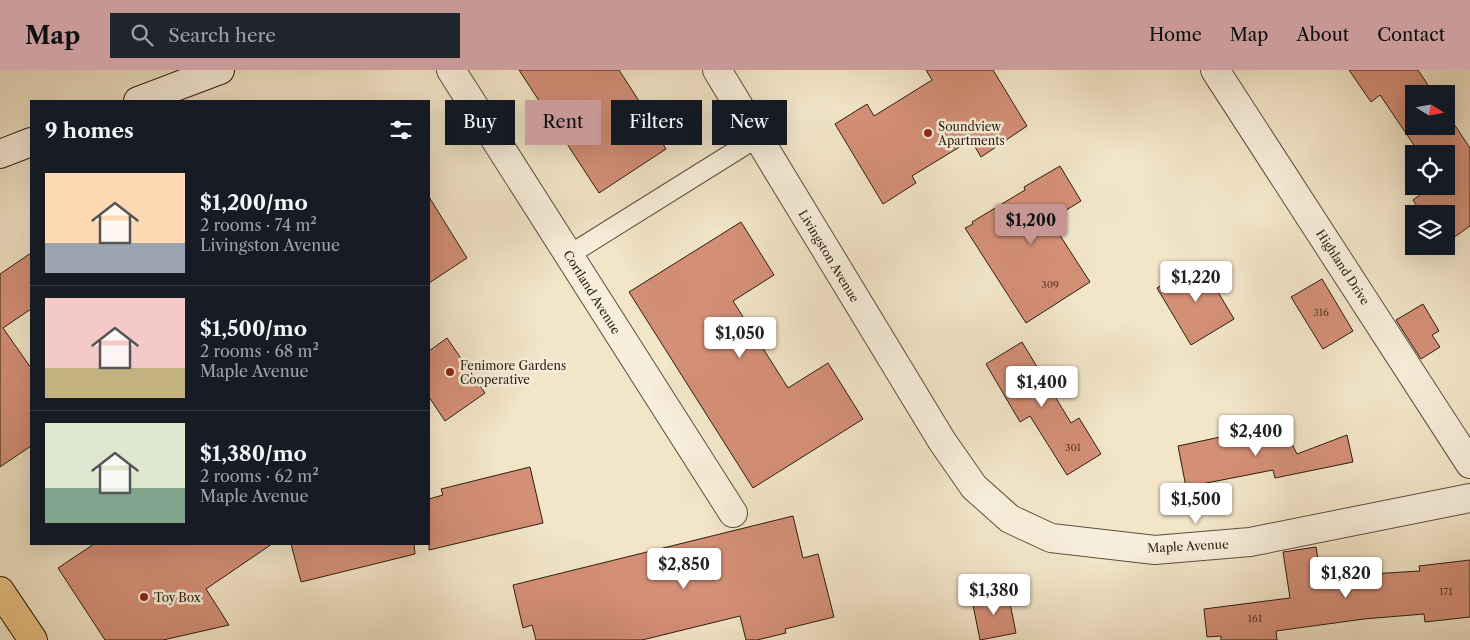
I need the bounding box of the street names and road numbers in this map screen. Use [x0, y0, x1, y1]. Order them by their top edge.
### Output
street label: Livingston Avenue [796, 207, 863, 305]
street label: Highland Drive [1313, 226, 1373, 308]
street label: Cortland Avenue [560, 247, 624, 337]
street label: Maple Avenue [1147, 536, 1229, 556]

